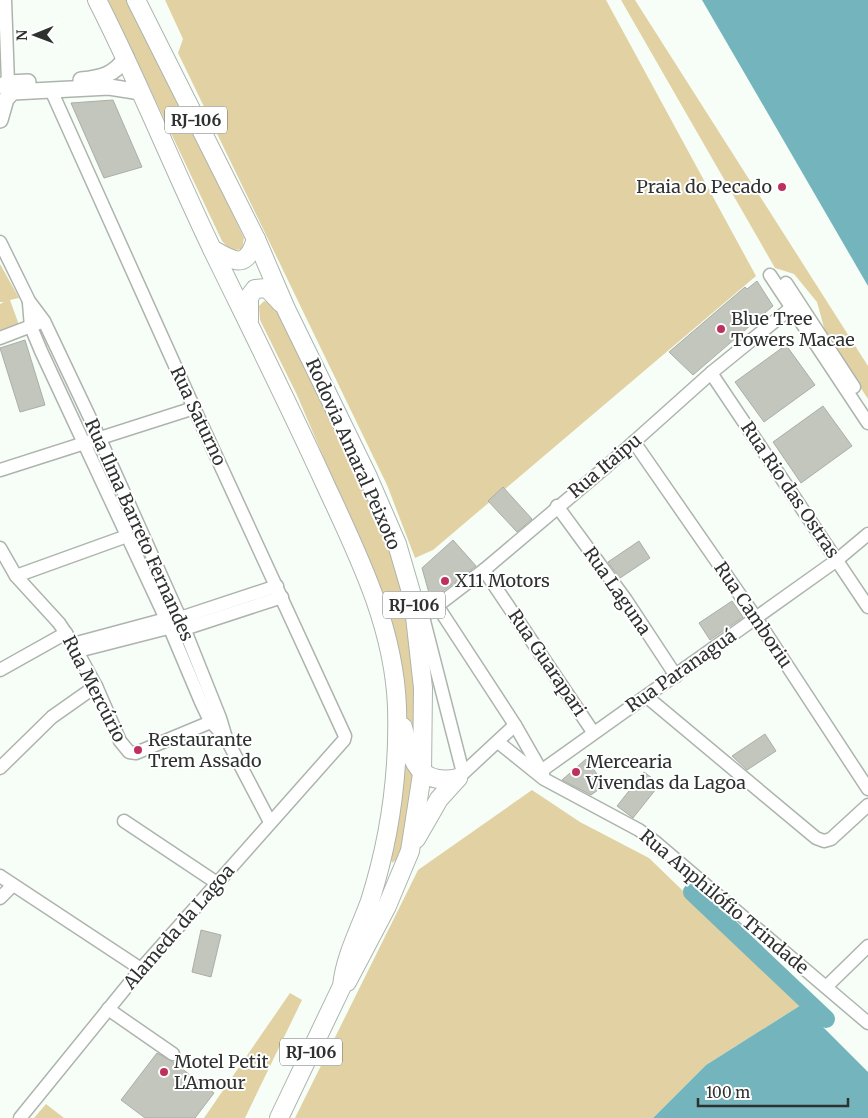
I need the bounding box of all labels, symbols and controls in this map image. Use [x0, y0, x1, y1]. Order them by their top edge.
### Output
north arrow [10, 10, 60, 60]
text: N [13, 30, 31, 41]
road number: RJ-106 [165, 106, 227, 134]
place label: Praia do Pecado [636, 175, 772, 198]
marker: Praia do Pecado [776, 181, 788, 193]
place label: Blue Tree Towers Macae [731, 307, 855, 351]
marker: Blue Tree Towers Macae [715, 323, 727, 335]
street label: Rodovia Amaral Peixoto [301, 355, 406, 553]
street label: Rua Saturno [165, 363, 231, 469]
street label: Rua Ilma Barreto Fernandes [80, 415, 199, 645]
street label: Rua Rio das Ostras [736, 417, 845, 563]
street label: Rua Itaipu [563, 428, 646, 503]
street label: Rua Laguna [579, 542, 656, 640]
street label: Rua Camboriu [709, 557, 797, 672]
place label: X11 Motors [455, 569, 550, 592]
marker: X11 Motors [439, 575, 451, 587]
road number: RJ-106 [383, 592, 445, 618]
street label: Rua Guarapari [503, 605, 592, 721]
street label: Rua Paranaguá [621, 624, 741, 717]
street label: Rua Mercúrio [58, 632, 131, 746]
place label: Restaurante Trem Assado [148, 728, 262, 772]
marker: Restaurante Trem Assado [132, 744, 144, 756]
place label: Mercearia Vivendas da Lagoa [585, 750, 746, 794]
marker: Mercearia Vivendas da Lagoa [570, 766, 582, 778]
street label: Rua Anphilófio Trindade [635, 824, 813, 979]
street label: Alameda da Lagoa [117, 859, 239, 995]
road number: RJ-106 [280, 1038, 342, 1066]
place label: Motel Petit L'Amour [174, 1050, 269, 1094]
marker: Motel Petit L'Amour [158, 1066, 170, 1078]
scale bar [698, 1076, 848, 1108]
text: 100 m [706, 1083, 750, 1102]

